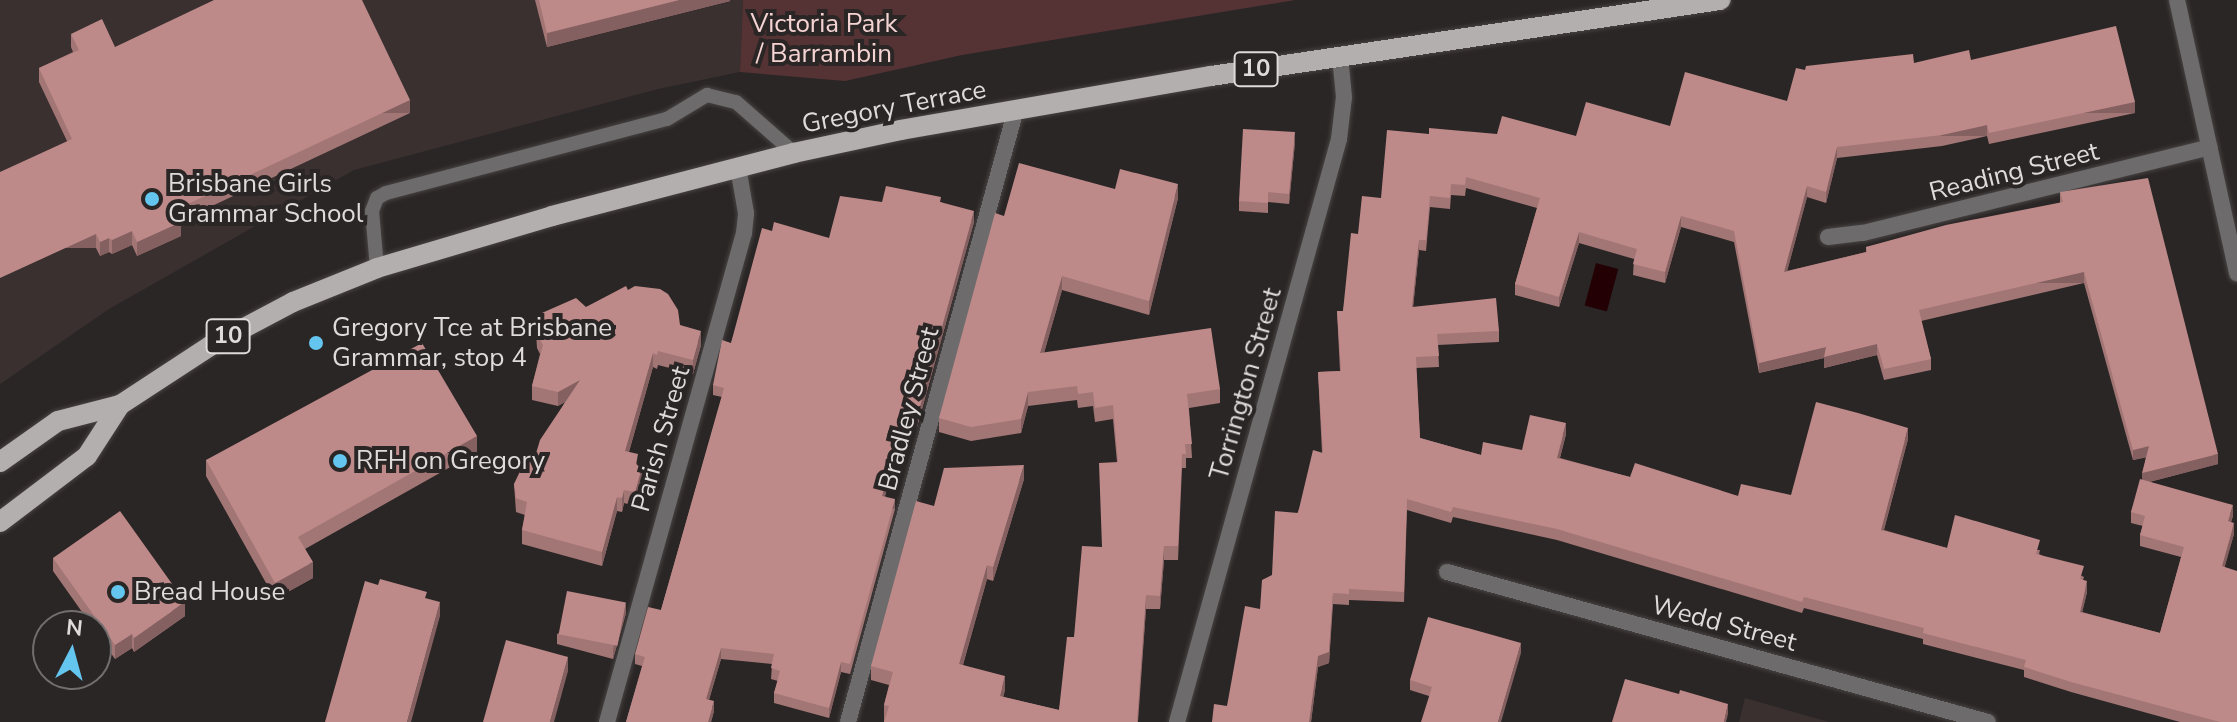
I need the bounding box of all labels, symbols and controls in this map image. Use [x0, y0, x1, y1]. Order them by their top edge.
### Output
park label: Victoria Park / Barrambin [750, 8, 898, 70]
road number: 10 [1232, 49, 1280, 89]
street label: Gregory Terrace [799, 74, 989, 140]
street label: Reading Street [1926, 136, 2102, 208]
place label: Brisbane Girls Grammar School [168, 168, 364, 230]
marker: Brisbane Girls Grammar School [143, 190, 161, 208]
street label: Torrington Street [1204, 284, 1288, 484]
place label: Gregory Tce at Brisbane Grammar, stop 4 [332, 312, 612, 374]
road number: 10 [204, 316, 252, 356]
street label: Bradley Street [872, 324, 946, 494]
marker: Gregory Tce at Brisbane Grammar, stop 4 [307, 334, 325, 352]
street label: Parish Street [625, 363, 697, 515]
place label: RFH on Gregory [356, 445, 545, 477]
marker: RFH on Gregory [331, 452, 349, 470]
place label: Bread House [134, 576, 285, 608]
marker: Bread House [109, 583, 127, 601]
street label: Wedd Street [1648, 590, 1800, 658]
north arrow [32, 610, 112, 690]
text: N [65, 612, 84, 644]

